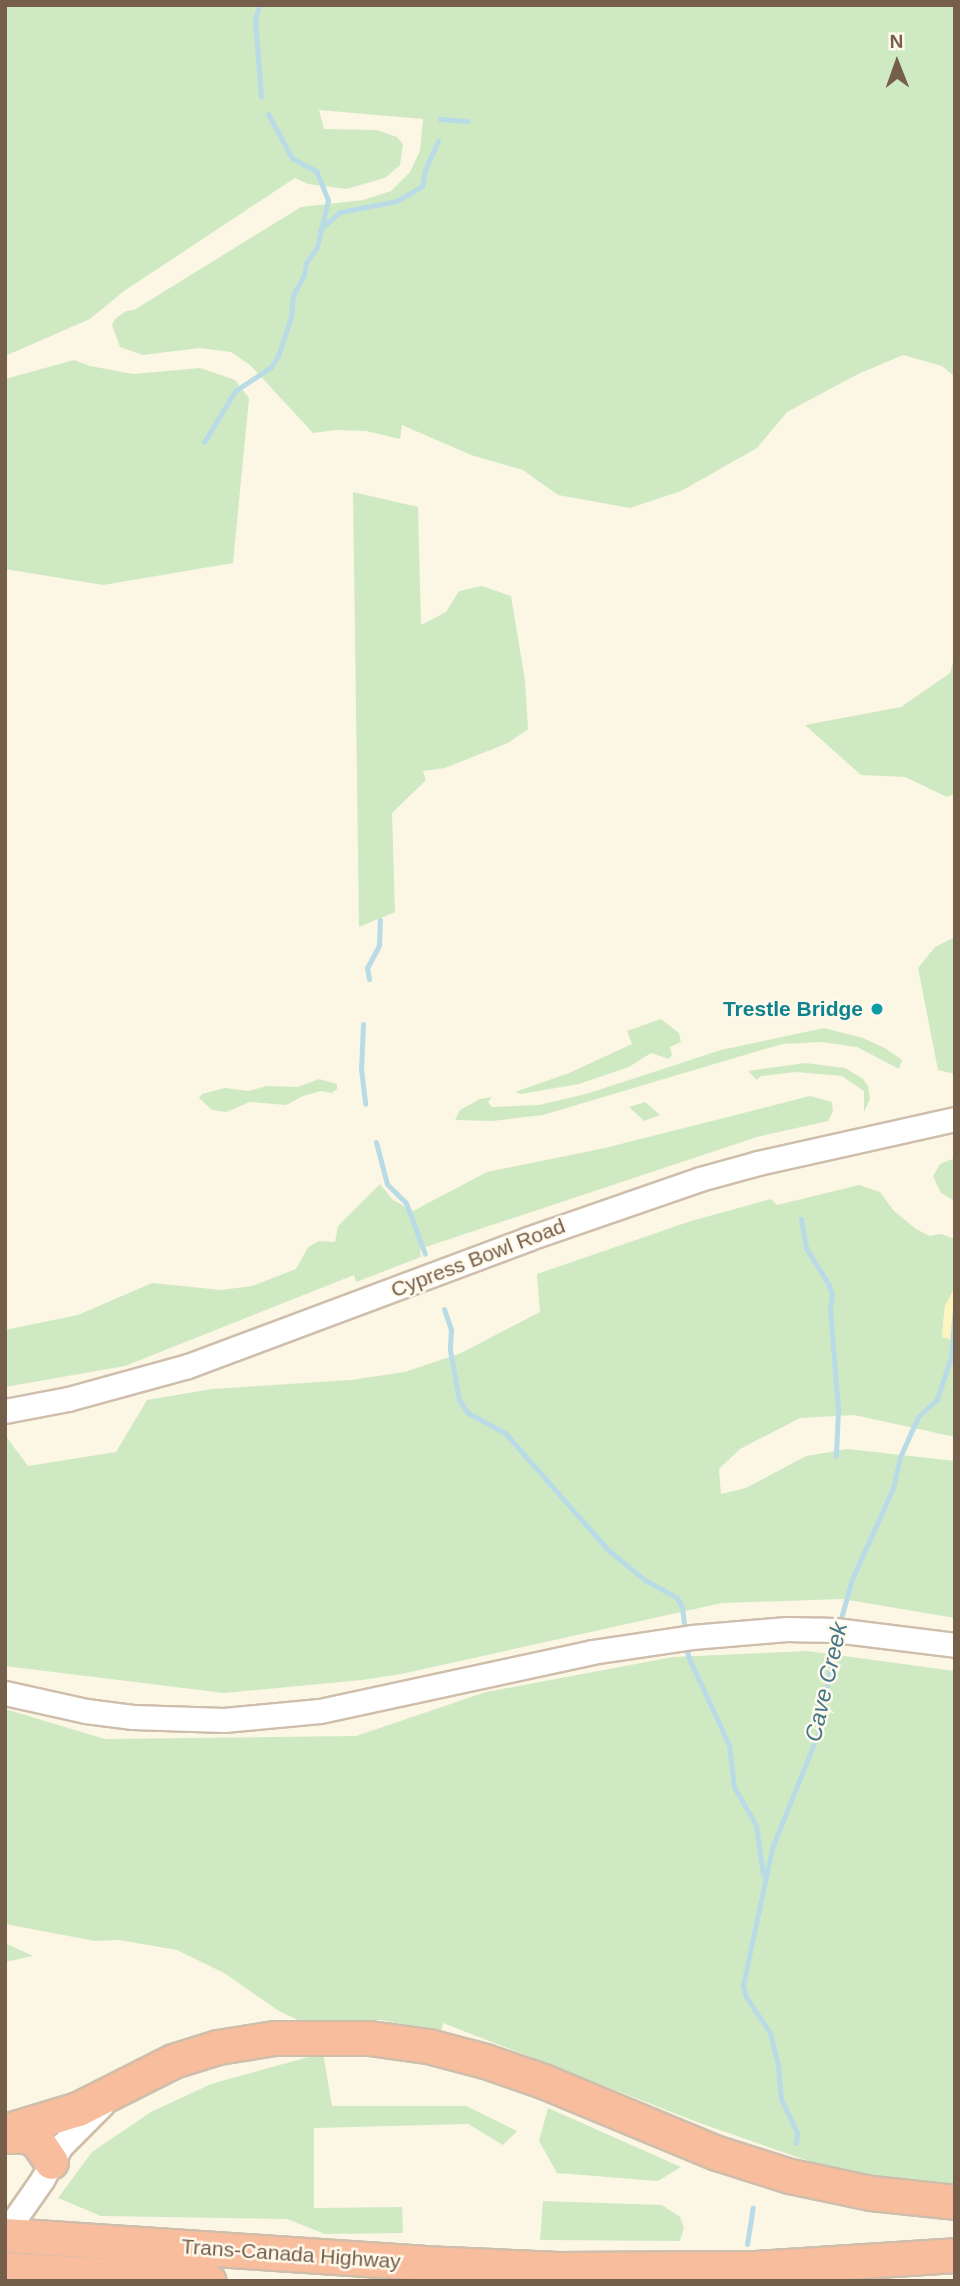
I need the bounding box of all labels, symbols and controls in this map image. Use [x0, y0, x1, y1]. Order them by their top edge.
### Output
north arrow [862, 28, 932, 98]
text: N [890, 31, 904, 52]
place label: Trestle Bridge [723, 996, 863, 1022]
marker: Trestle Bridge [869, 1001, 885, 1017]
street label: Cypress Bowl Road [387, 1213, 569, 1303]
water label: Cave Creek [799, 1620, 853, 1744]
street label: Trans-Canada Highway [180, 2234, 402, 2274]

